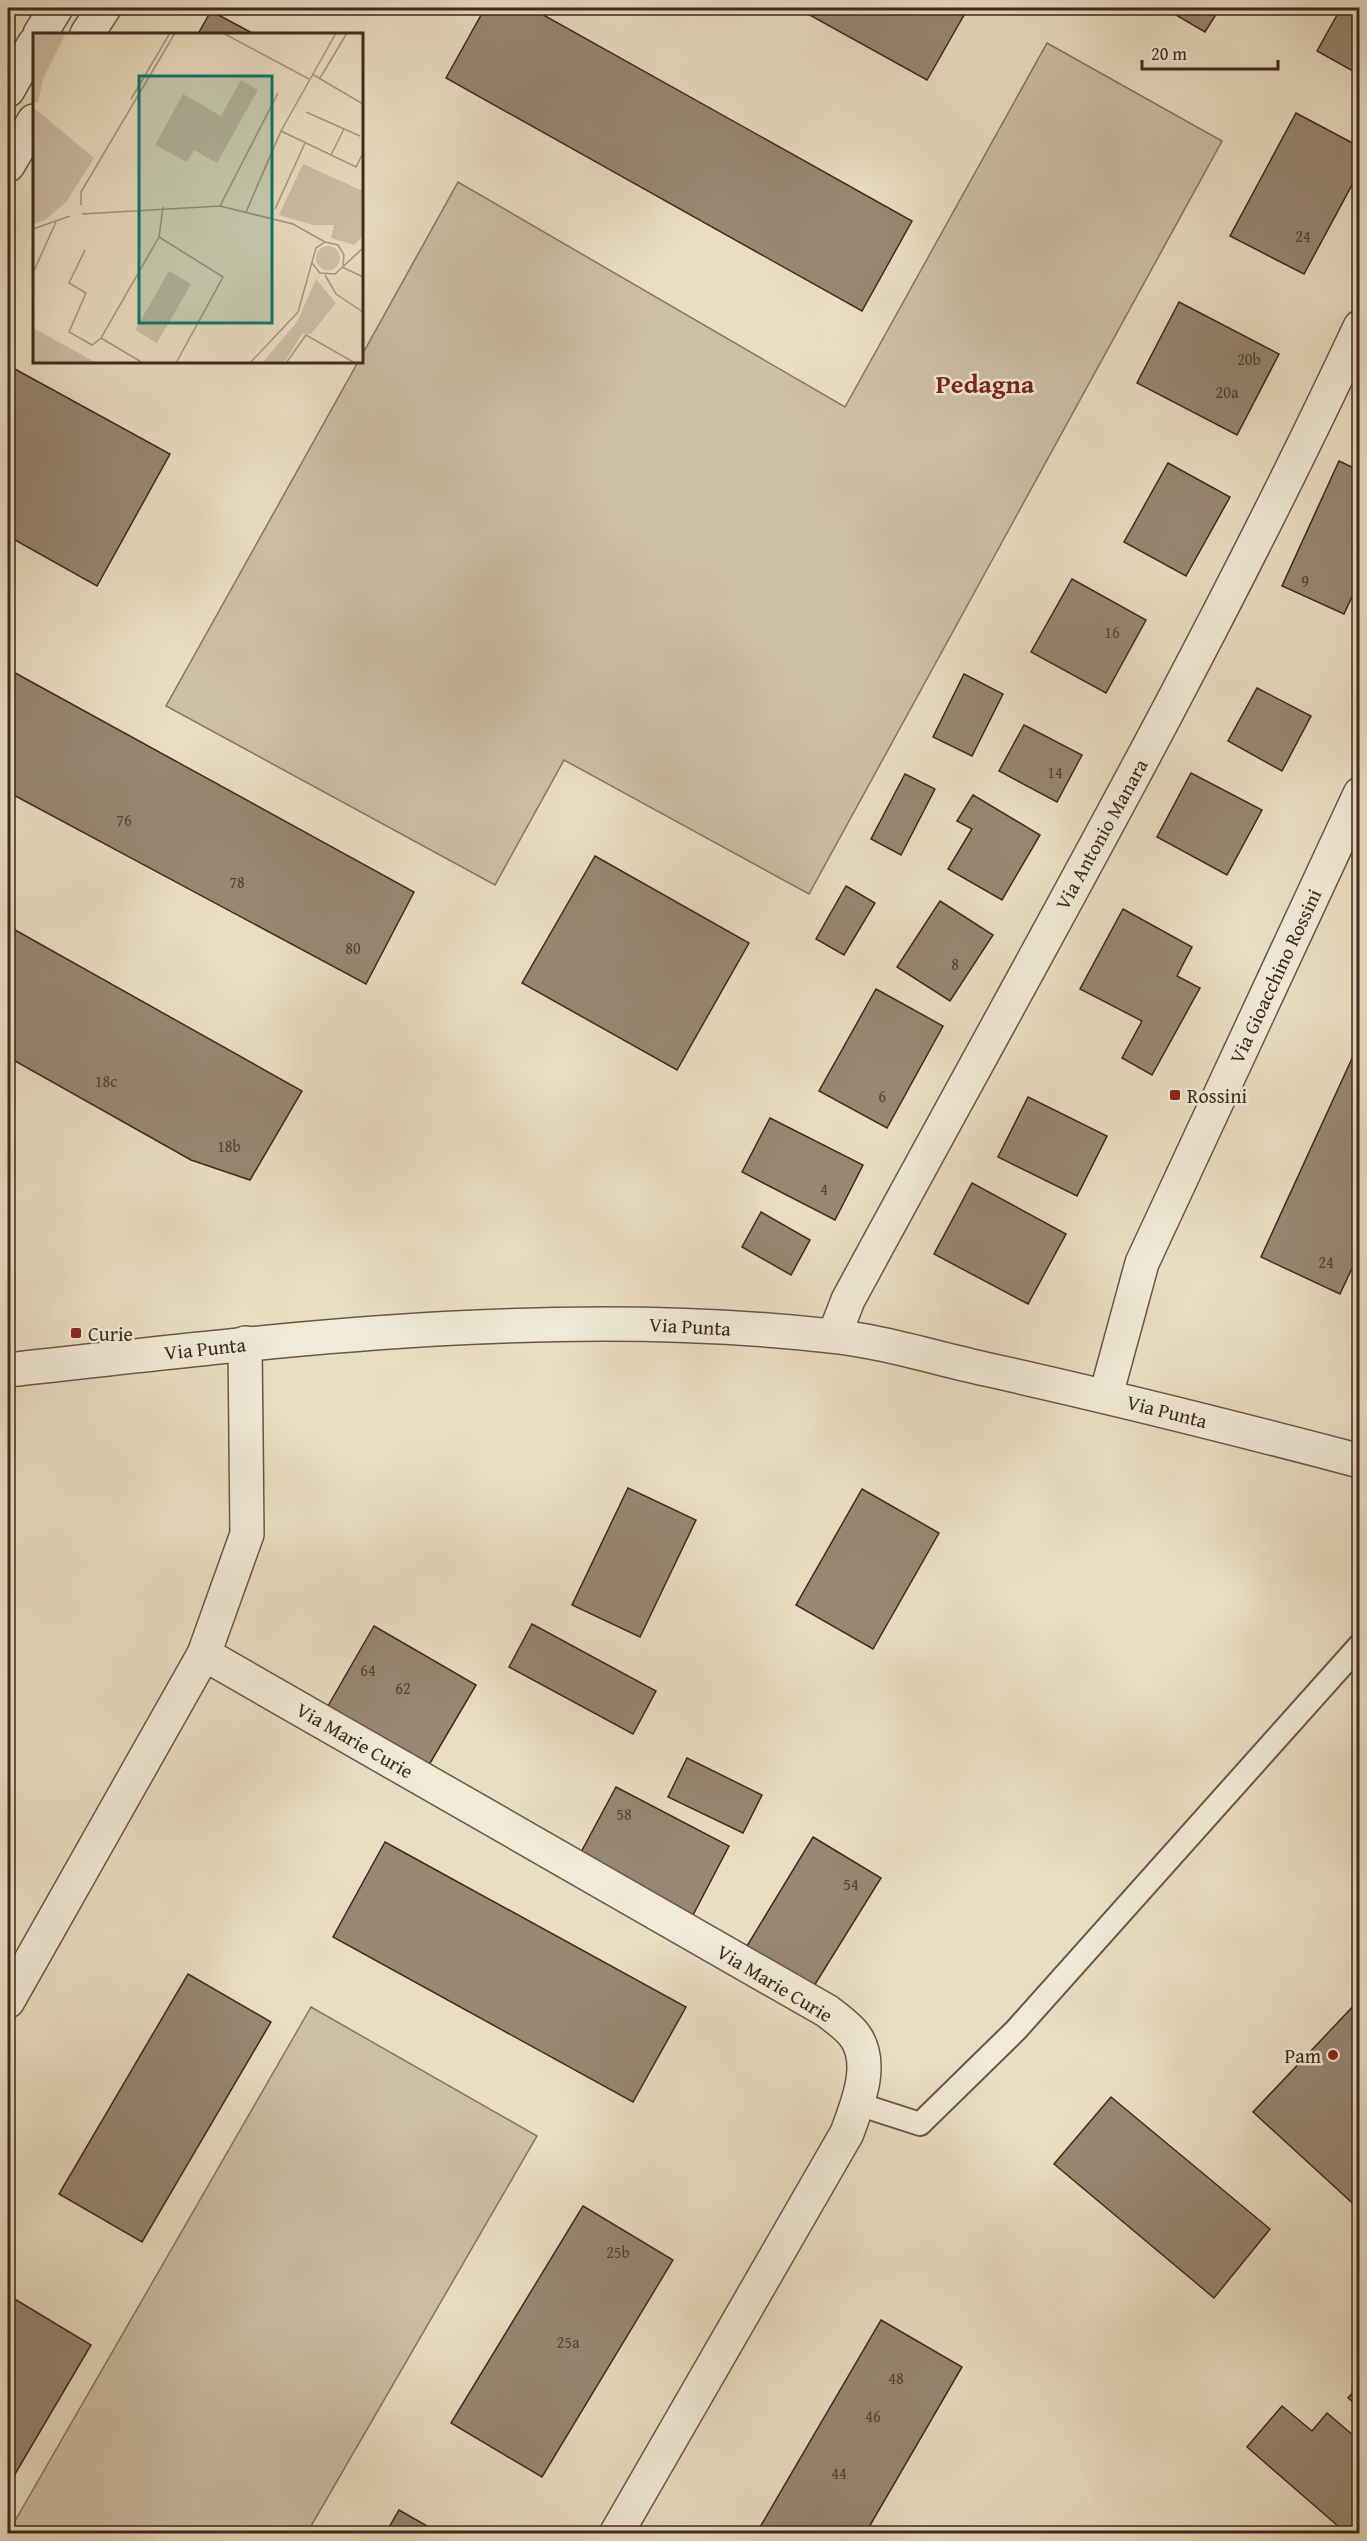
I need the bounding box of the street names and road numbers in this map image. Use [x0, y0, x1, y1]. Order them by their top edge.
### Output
street label: Via Antonio Manara [1047, 753, 1155, 915]
street label: Via Gioacchino Rossini [1222, 884, 1328, 1068]
street label: Via Punta [648, 1309, 732, 1343]
street label: Via Punta [163, 1329, 248, 1367]
street label: Via Punta [1124, 1387, 1211, 1435]
street label: Via Marie Curie [291, 1695, 419, 1785]
street label: Via Marie Curie [711, 1937, 839, 2029]

